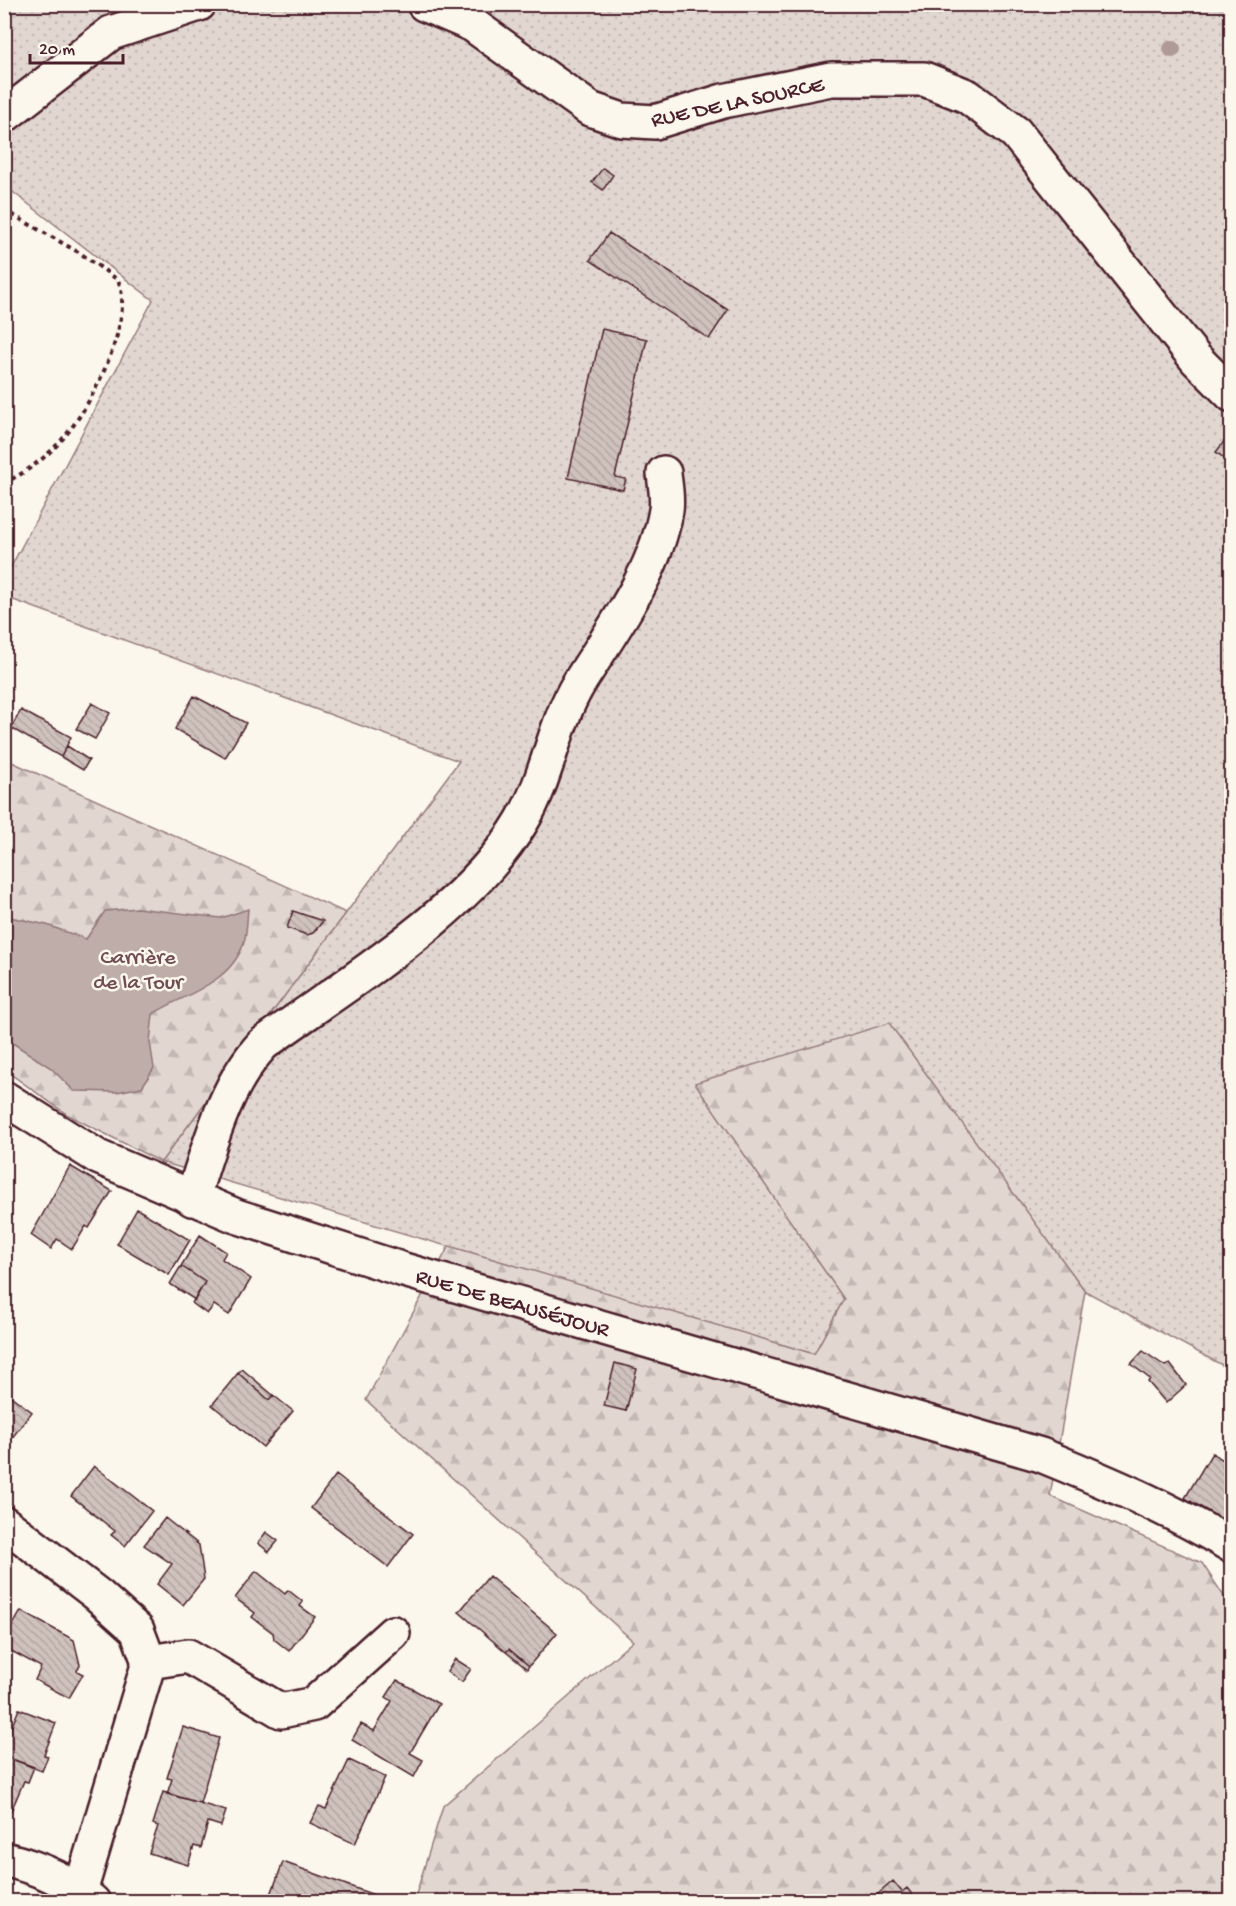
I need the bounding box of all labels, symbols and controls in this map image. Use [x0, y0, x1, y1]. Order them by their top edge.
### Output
scale bar [30, 27, 123, 65]
text: 20 m [39, 40, 75, 61]
street label: RUE DE LA SOURCE [649, 73, 828, 135]
park label: Carrière de la Tour [93, 946, 185, 997]
street label: RUE DE BEAUSÉJOUR [412, 1265, 613, 1345]

